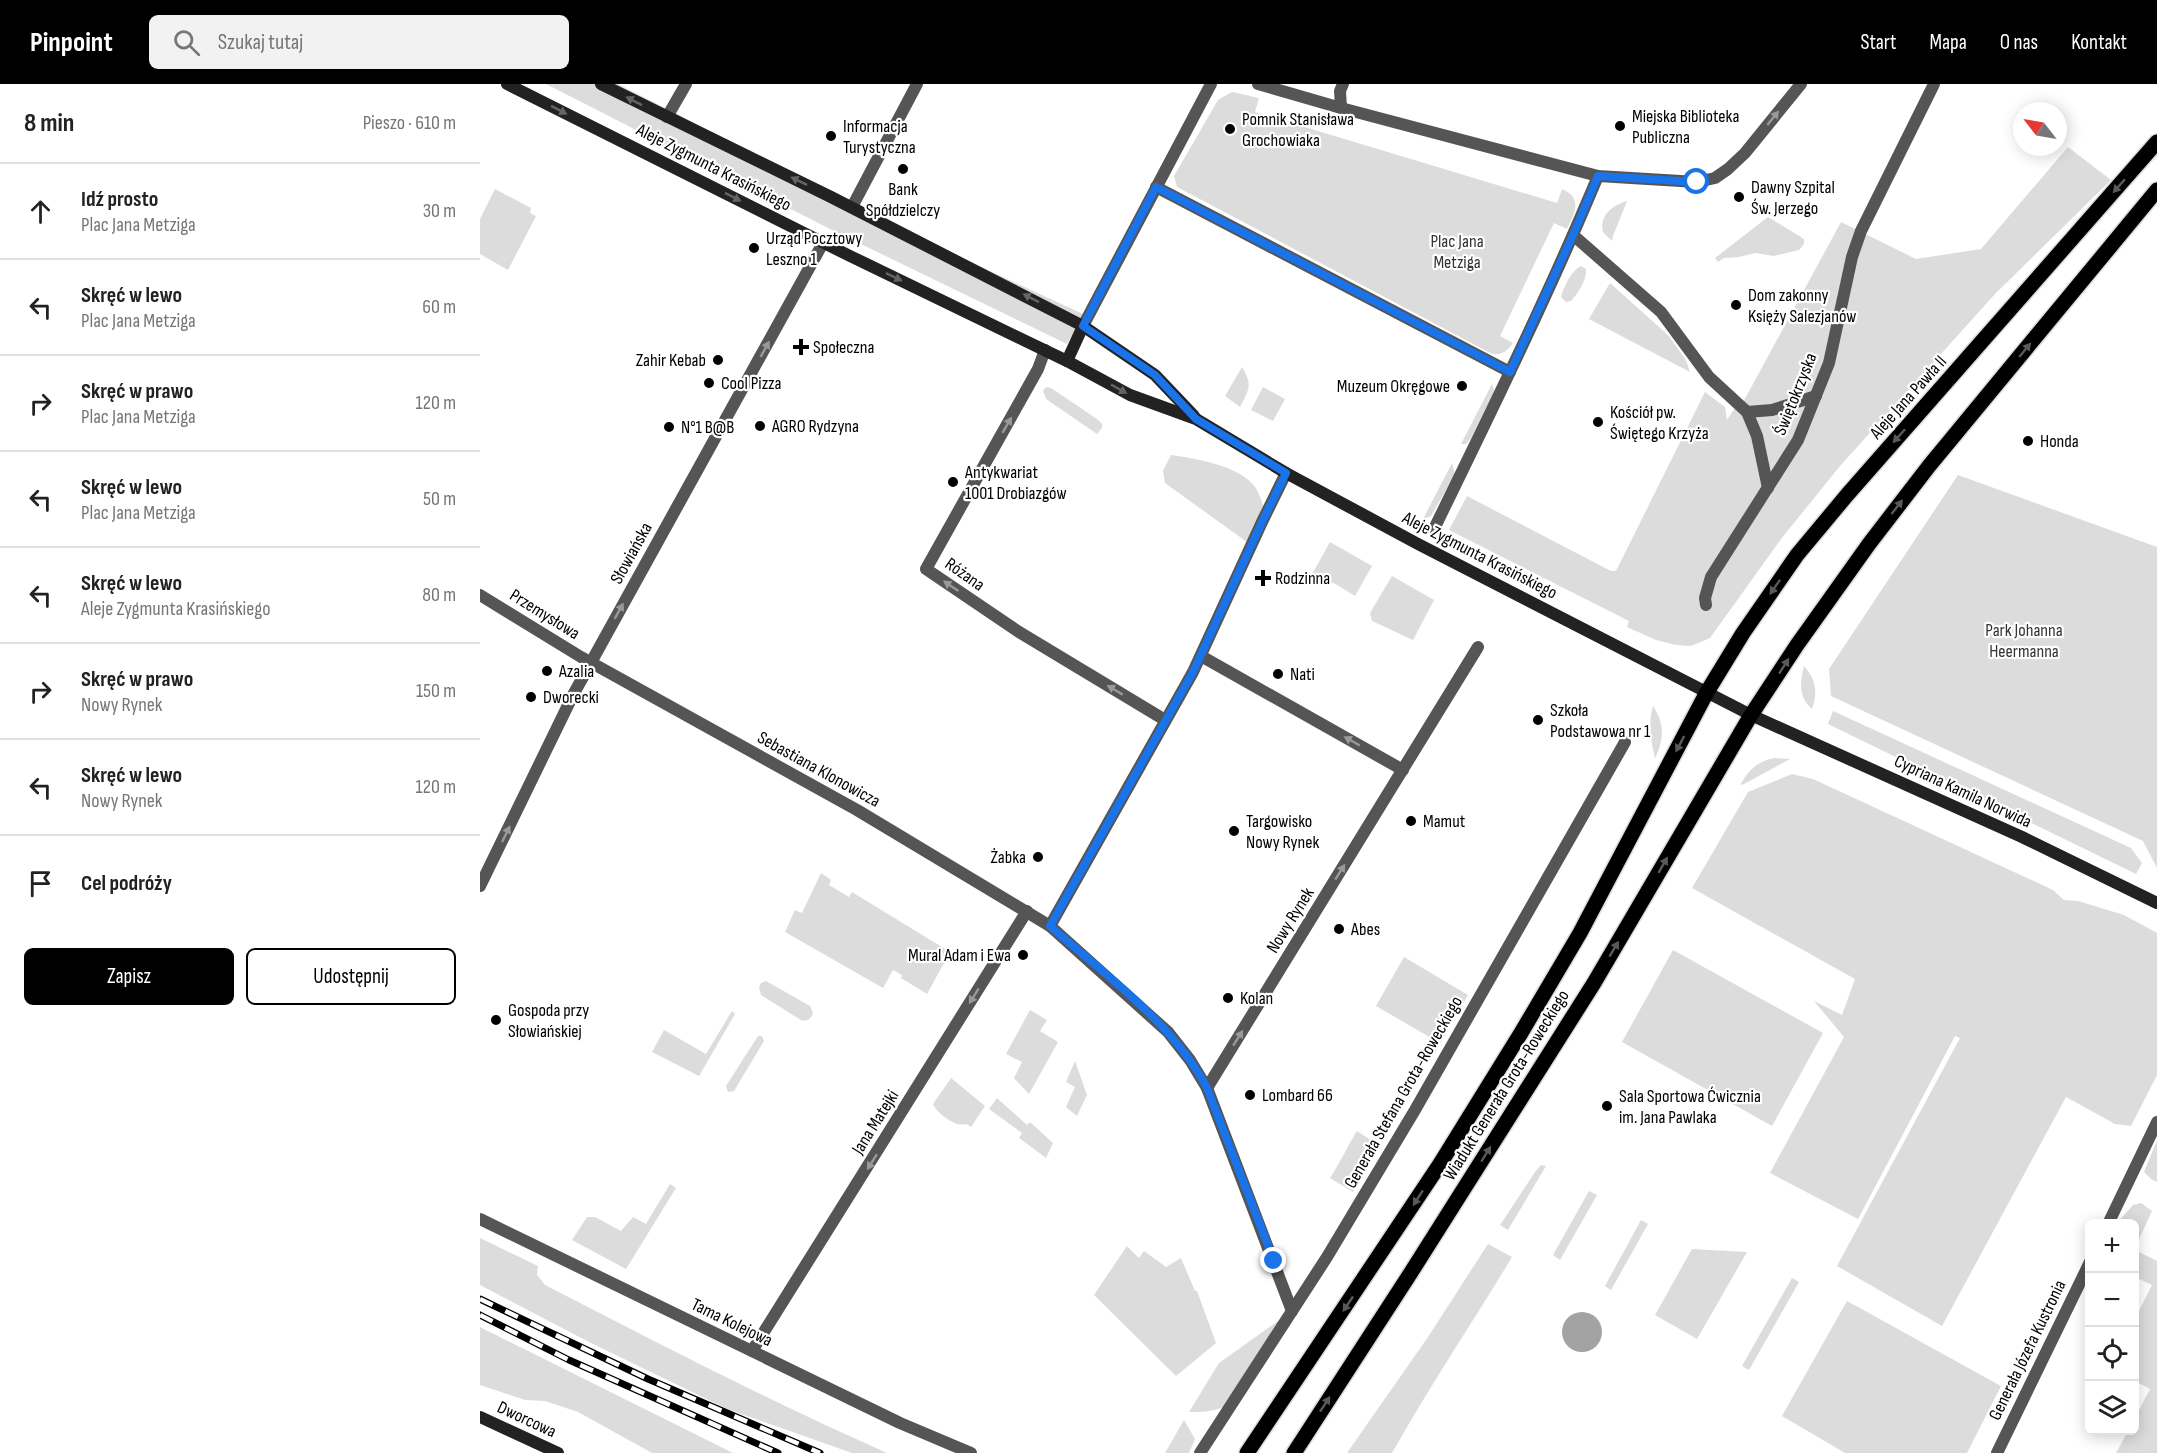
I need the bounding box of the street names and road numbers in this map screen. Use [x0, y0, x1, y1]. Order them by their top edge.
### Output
street label: Aleje Zygmunta Krasińskiego [632, 119, 795, 216]
street label: Świętokrzyska [1769, 350, 1822, 438]
street label: Aleje Jana Pawła II [1865, 351, 1951, 444]
street label: Aleje Zygmunta Krasińskiego [1398, 507, 1561, 604]
street label: Słowiańska [606, 519, 657, 588]
street label: Różana [941, 553, 989, 596]
street label: Przemysłowa [506, 585, 584, 644]
street label: Sebastiana Klonowicza [754, 727, 884, 812]
street label: Cypriana Kamila Norwida [1891, 750, 2035, 832]
street label: Nowy Rynek [1262, 884, 1319, 957]
street label: Wiadukt Generała Grota-Roweckiego [1439, 986, 1574, 1184]
street label: Generała Stefana Grota-Roweckiego [1340, 993, 1467, 1192]
street label: Jana Matejki [847, 1086, 903, 1159]
street label: Generała Józefa Kustronia [1984, 1277, 2070, 1424]
street label: Tama Kolejowa [688, 1294, 776, 1351]
street label: Dworcowa [494, 1397, 560, 1442]

